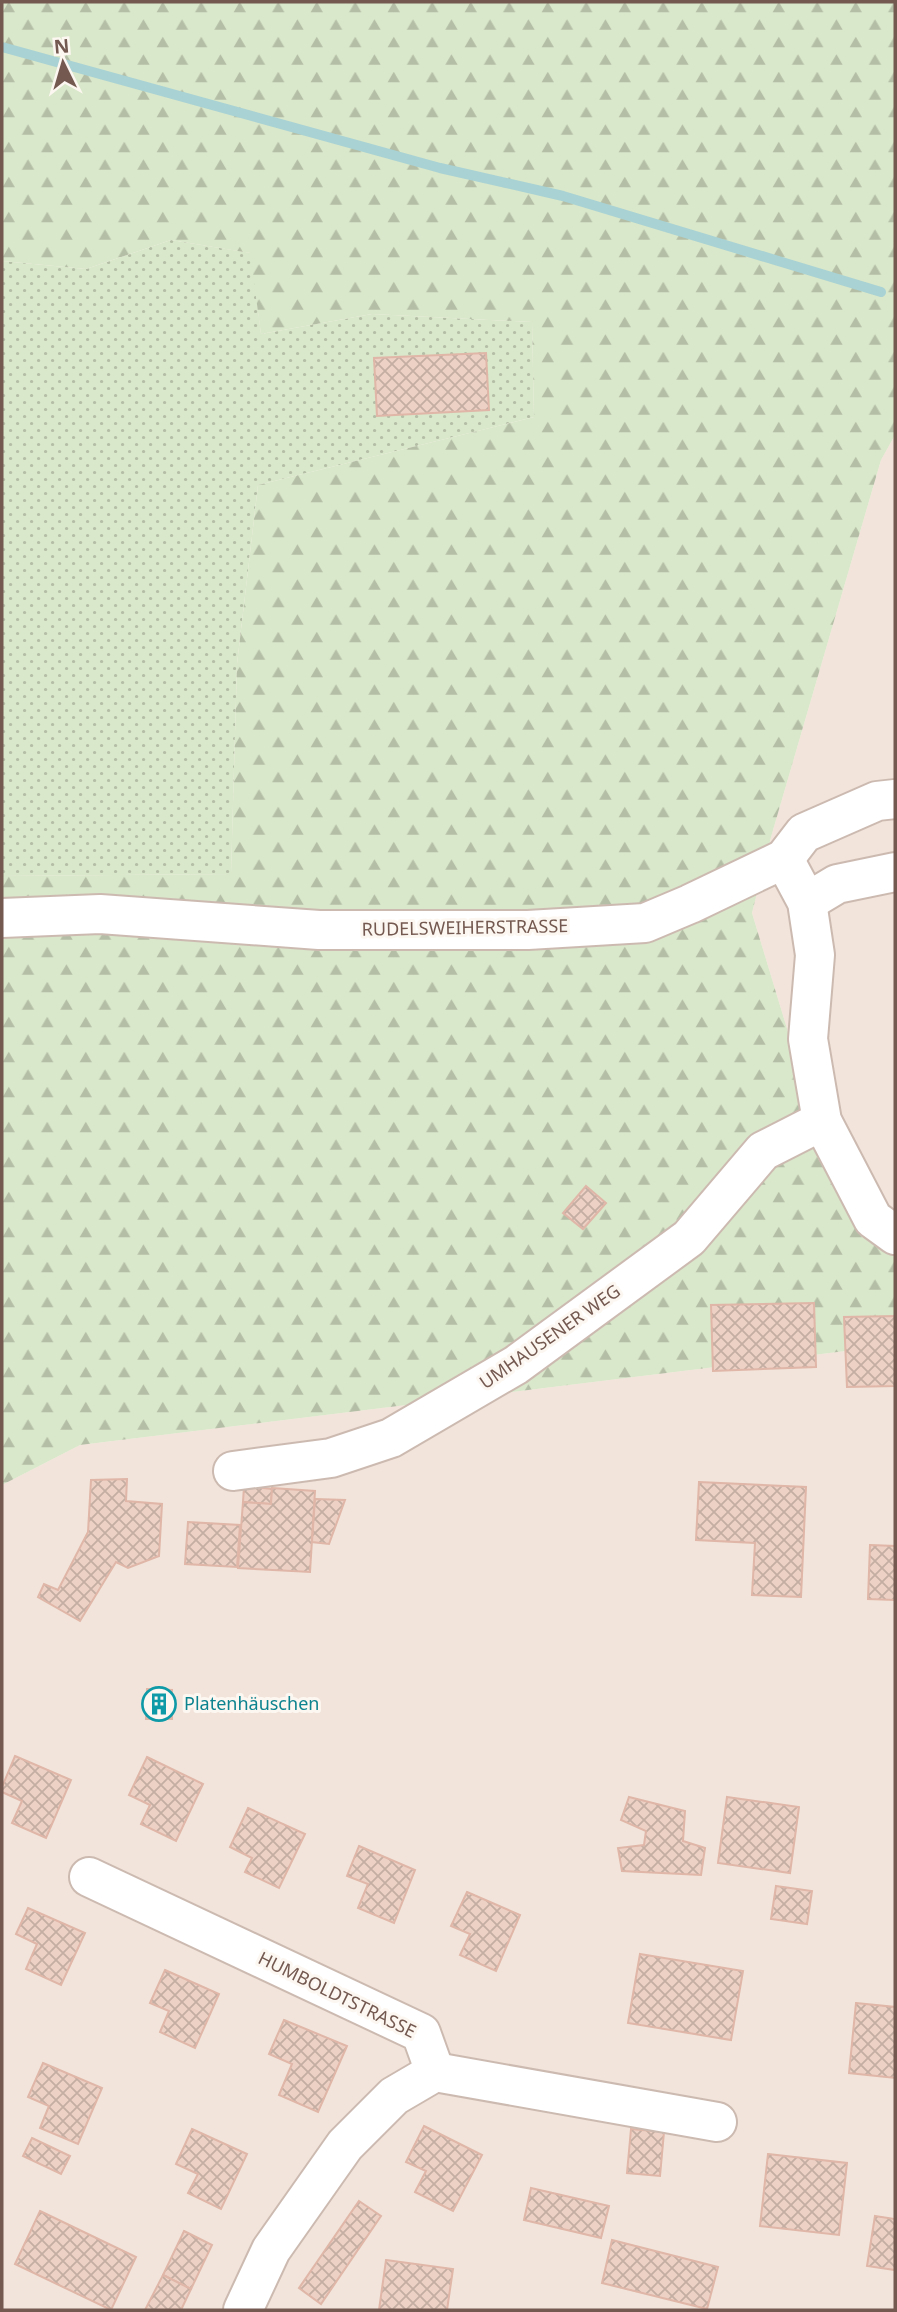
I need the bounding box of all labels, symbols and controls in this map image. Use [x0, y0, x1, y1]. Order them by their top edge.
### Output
north arrow [28, 28, 98, 98]
text: N [53, 32, 70, 60]
street label: RUDELSWEIHERSTRASSE [361, 913, 568, 941]
street label: UMHAUSENER WEG [474, 1279, 625, 1394]
building icon: Platenhäuschen [140, 1685, 178, 1723]
place label: Platenhäuschen [184, 1691, 319, 1715]
street label: HUMBOLDTSTRASSE [254, 1945, 420, 2043]

